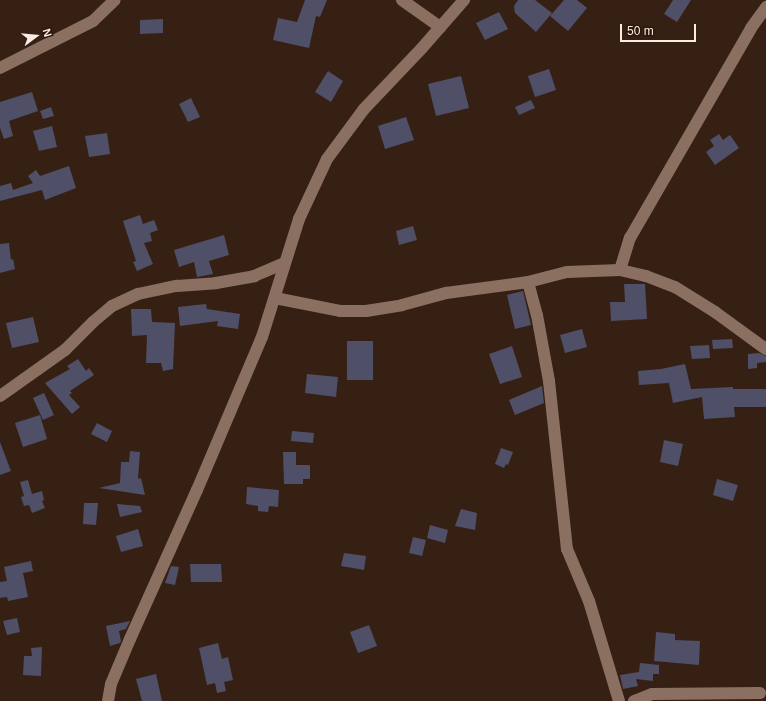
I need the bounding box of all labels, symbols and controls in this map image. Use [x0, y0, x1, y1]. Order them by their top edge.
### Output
north arrow [16, 16, 56, 56]
scale bar [622, 16, 698, 42]
text: 50 m [627, 24, 654, 38]
text: N [41, 27, 54, 38]

